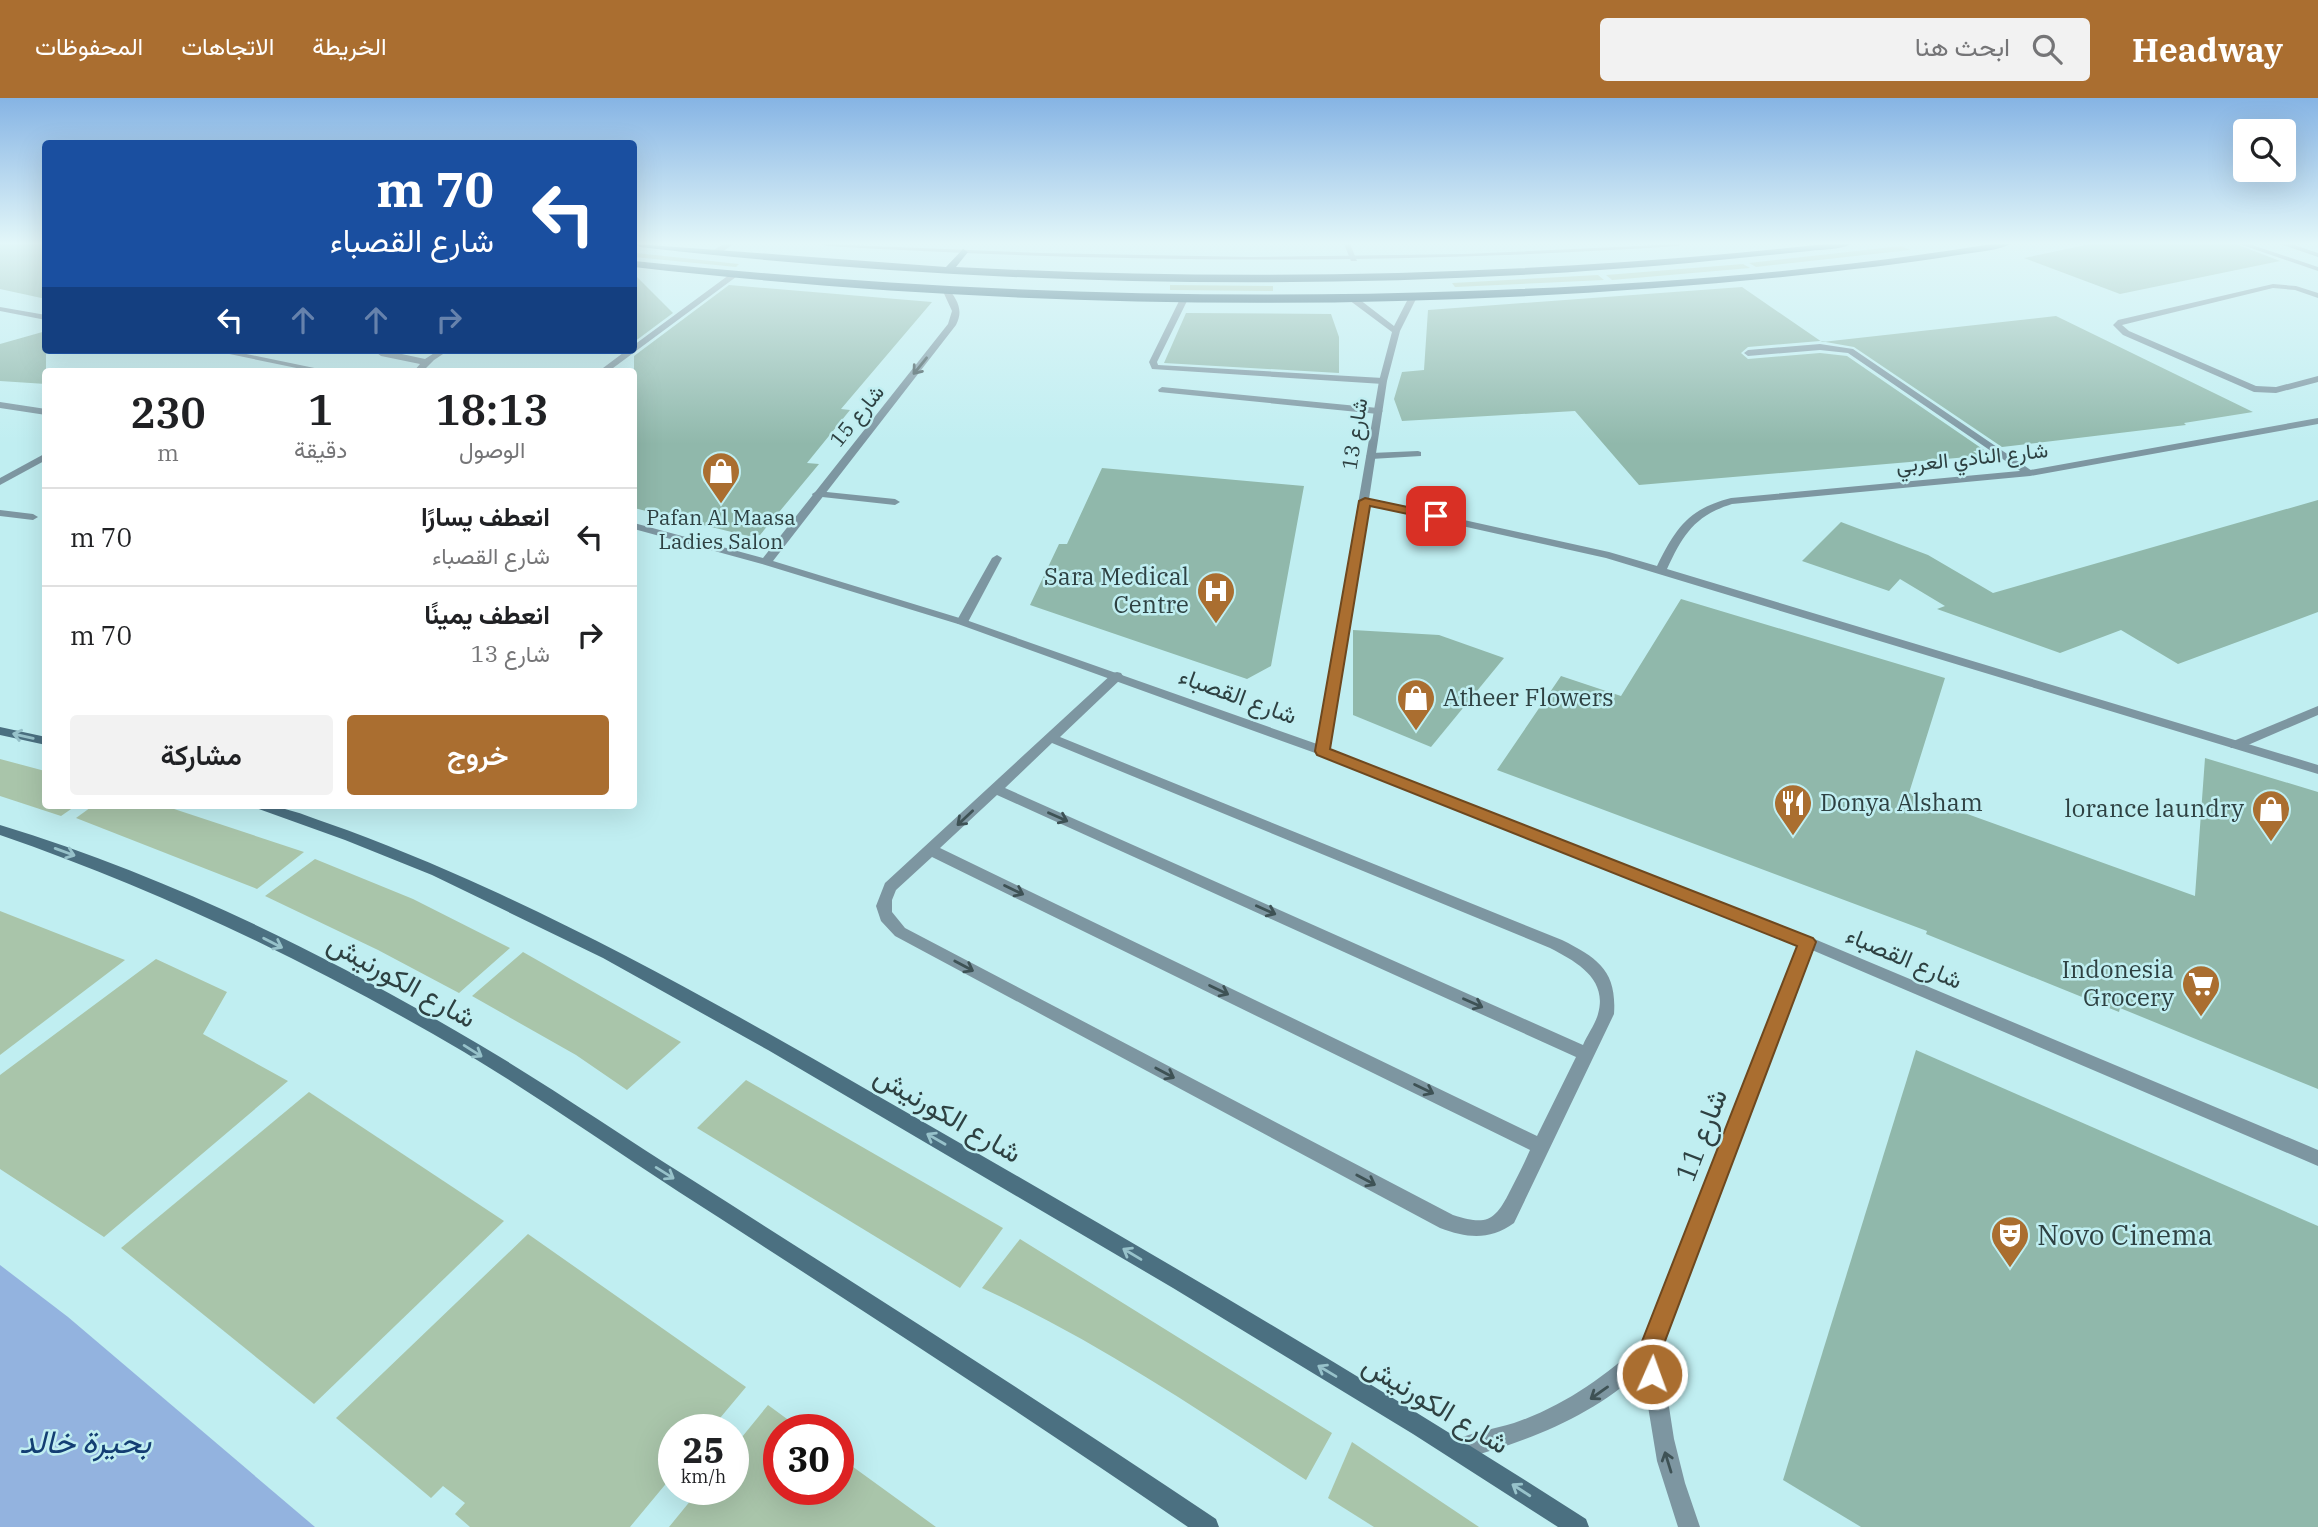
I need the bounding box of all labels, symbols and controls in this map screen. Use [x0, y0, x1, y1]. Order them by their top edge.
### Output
search box [1600, 18, 2090, 81]
text: Headway [2132, 28, 2283, 71]
text: ابحث هنا [1915, 29, 2010, 63]
text: المحفوظات [35, 30, 143, 62]
text: الاتجاهات [181, 30, 274, 62]
text: الخريطة [312, 30, 387, 62]
icon: search [2028, 30, 2066, 68]
map controls [2233, 119, 2296, 182]
button: search [2233, 119, 2296, 182]
text: 70 m [376, 157, 494, 220]
icon: left [518, 168, 609, 259]
text: شارع القصباء [330, 219, 494, 261]
icon: left [211, 301, 249, 339]
icon: ahead [284, 301, 322, 339]
icon: ahead [357, 301, 395, 339]
icon: right [430, 301, 468, 339]
one-way arrow [912, 356, 928, 374]
street label: شارع 15 [823, 378, 891, 453]
text: 1 [308, 382, 333, 437]
text: 18:13 [435, 382, 549, 437]
text: 230 [130, 385, 206, 440]
street label: شارع 13 [1335, 396, 1374, 472]
text: دقيقة [294, 434, 347, 464]
text: الوصول [459, 434, 525, 464]
street label: شارع النادي العربي [1895, 435, 2050, 483]
text: m [157, 437, 179, 467]
shop icon: Pafan Al Maasa Ladies Salon [700, 450, 742, 505]
pin [1406, 486, 1466, 546]
icon: arrive [1417, 497, 1455, 535]
text: انعطف يسارًا [421, 499, 550, 533]
place label: Pafan Al Maasa Ladies Salon [646, 503, 796, 555]
icon: left [571, 518, 609, 556]
text: 70 m [70, 520, 132, 554]
text: شارع القصباء [432, 540, 550, 570]
place label: Sara Medical Centre [1044, 560, 1189, 620]
hospital icon: Sara Medical Centre [1195, 570, 1237, 625]
text: انعطف يمينًا [424, 597, 550, 631]
icon: right [571, 616, 609, 654]
text: 70 m [70, 618, 132, 652]
text: شارع 13 [471, 638, 550, 668]
street label: شارع القصباء [1175, 659, 1302, 732]
shop icon: Atheer Flowers [1395, 677, 1437, 732]
place label: Atheer Flowers [1443, 681, 1614, 713]
button: مشاركة [70, 715, 333, 795]
button: خروج [347, 715, 609, 795]
one-way arrow [12, 729, 35, 742]
restaurant icon: Donya Alsham [1772, 782, 1814, 837]
place label: Donya Alsham [1820, 786, 1983, 818]
shop icon: lorance laundry [2250, 788, 2292, 843]
place label: lorance laundry [2064, 792, 2244, 824]
one-way arrow [957, 809, 974, 826]
one-way arrow [1047, 811, 1068, 824]
one-way arrow [53, 847, 75, 860]
one-way arrow [1003, 884, 1024, 897]
one-way arrow [1254, 904, 1276, 917]
street label: شارع القصباء [1841, 918, 1967, 997]
street label: شارع الكورنيش [321, 923, 483, 1037]
one-way arrow [262, 936, 283, 950]
place label: Indonesia Grocery [2062, 953, 2174, 1013]
one-way arrow [953, 960, 974, 974]
supermarket icon: Indonesia Grocery [2180, 963, 2222, 1018]
one-way arrow [1208, 983, 1229, 997]
one-way arrow [1462, 997, 1483, 1010]
one-way arrow [463, 1044, 482, 1059]
street label: شارع الكورنيش [867, 1056, 1029, 1172]
one-way arrow [1154, 1067, 1175, 1080]
one-way arrow [1413, 1083, 1434, 1097]
street label: شارع 11 [1666, 1083, 1736, 1187]
one-way arrow [926, 1132, 946, 1146]
one-way arrow [655, 1166, 675, 1180]
one-way arrow [1355, 1173, 1375, 1187]
theatre icon: Novo Cinema [1989, 1214, 2031, 1269]
place label: Novo Cinema [2037, 1216, 2213, 1253]
one-way arrow [1122, 1247, 1142, 1261]
position arrow [1615, 1337, 1689, 1411]
street label: شارع الكورنيش [1356, 1345, 1516, 1463]
one-way arrow [1318, 1363, 1338, 1377]
one-way arrow [1590, 1386, 1609, 1400]
speed limit sign: 30 [763, 1414, 854, 1505]
water label: بحيرة خالد [19, 1420, 152, 1462]
text: 25 [682, 1427, 725, 1473]
one-way arrow [1660, 1452, 1673, 1474]
text: km/h [681, 1465, 726, 1488]
one-way arrow [1512, 1482, 1532, 1496]

